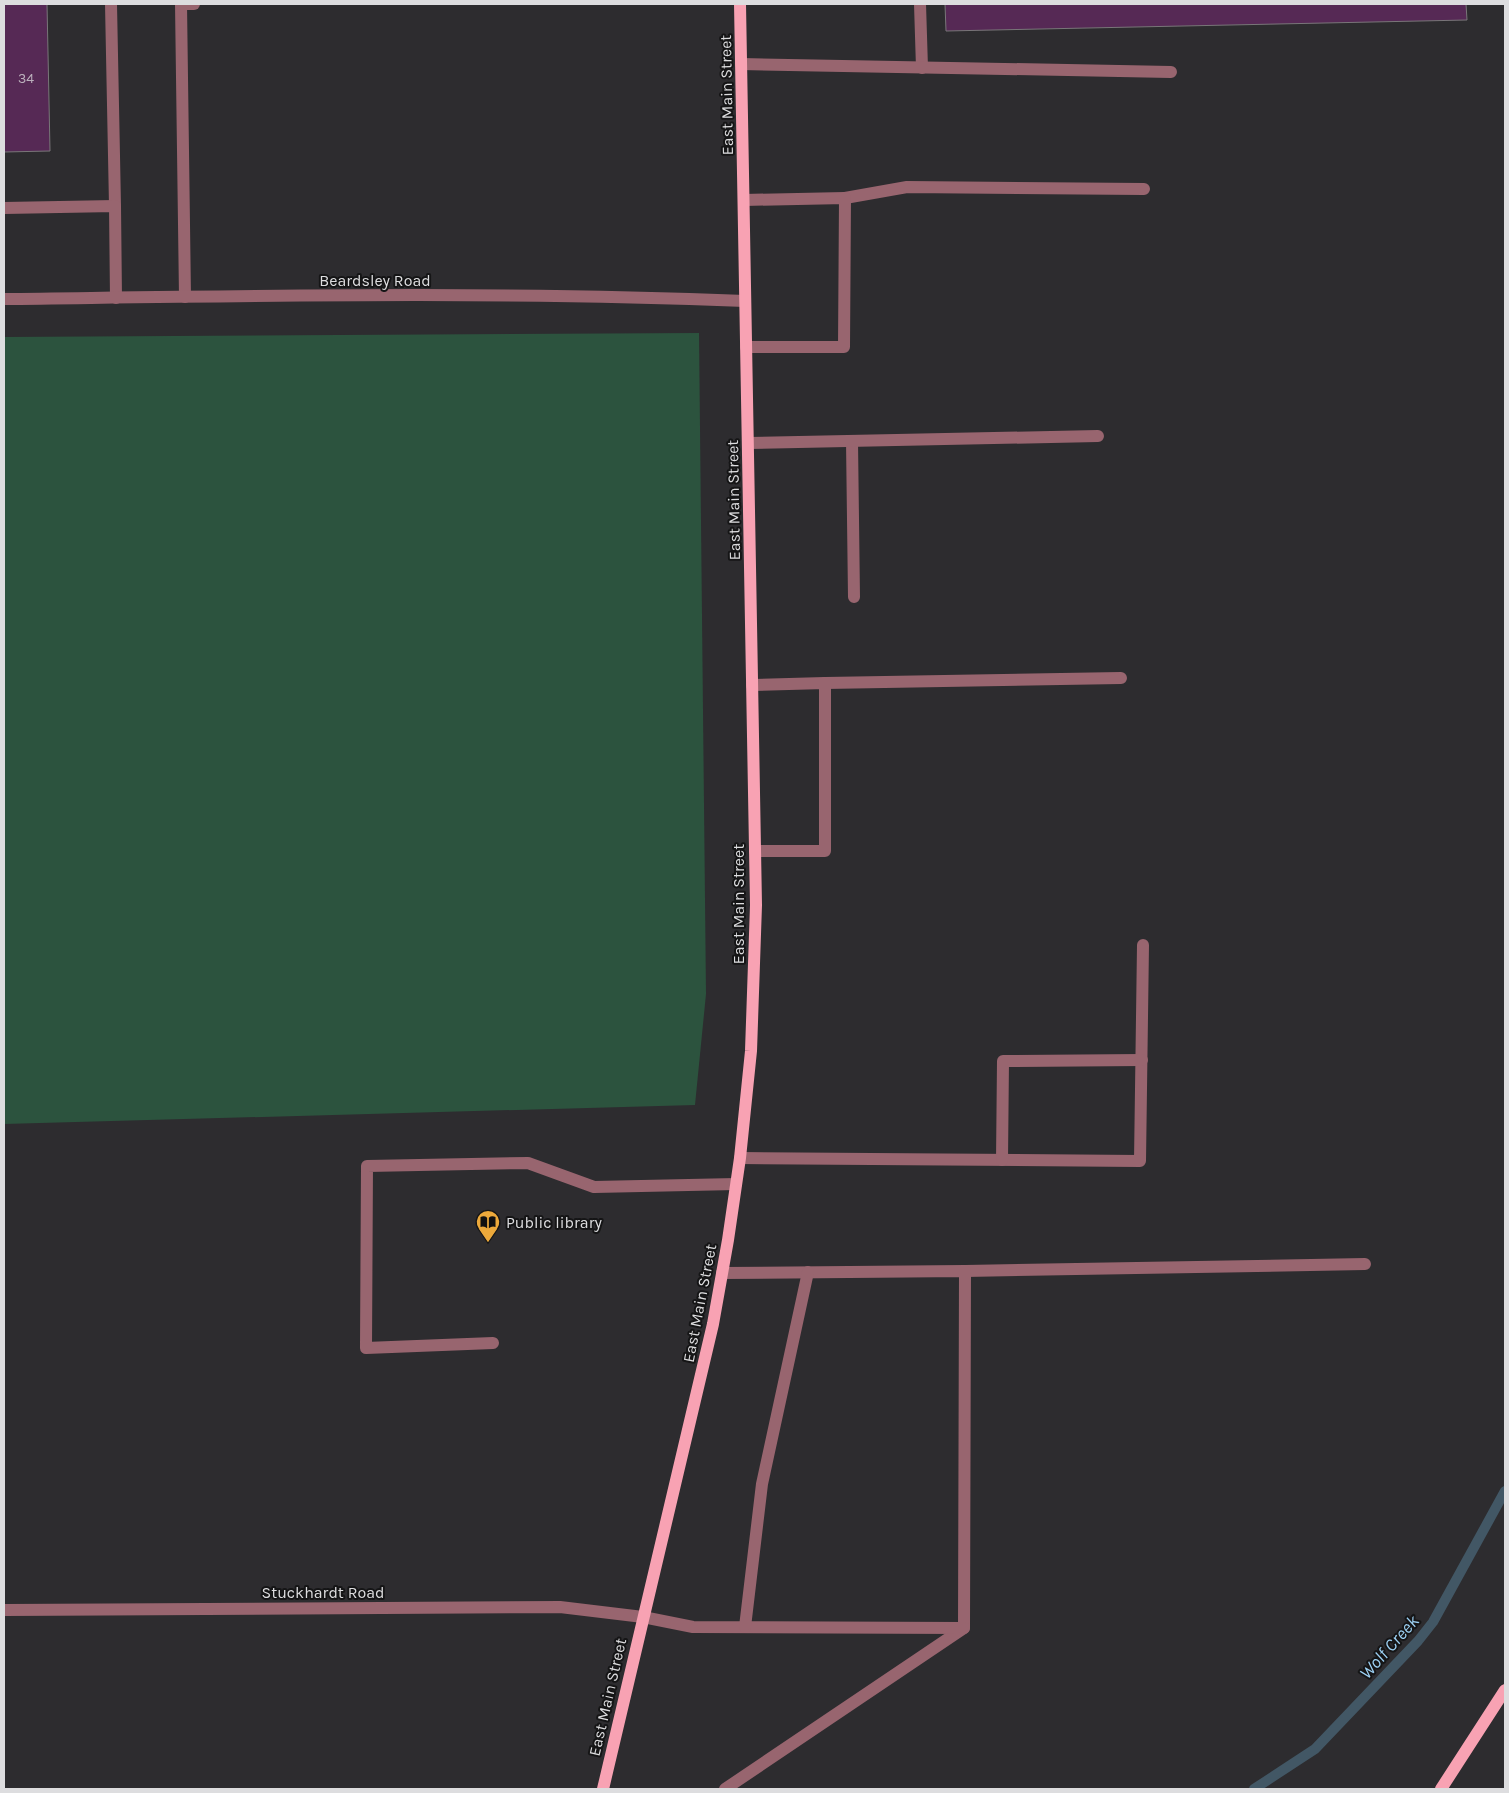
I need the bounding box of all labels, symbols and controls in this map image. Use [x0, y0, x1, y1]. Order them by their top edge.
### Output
street label: East Main Street [716, 35, 737, 155]
house number: 34 [18, 70, 34, 87]
street label: Beardsley Road [319, 271, 431, 290]
street label: East Main Street [723, 440, 744, 560]
street label: East Main Street [729, 844, 748, 964]
library icon: Public library [475, 1209, 501, 1243]
place label: Public library [506, 1213, 602, 1232]
street label: East Main Street [679, 1242, 720, 1364]
street label: Stuckhardt Road [261, 1583, 385, 1602]
water label: Wolf Creek [1355, 1610, 1424, 1684]
street label: East Main Street [585, 1636, 630, 1758]

